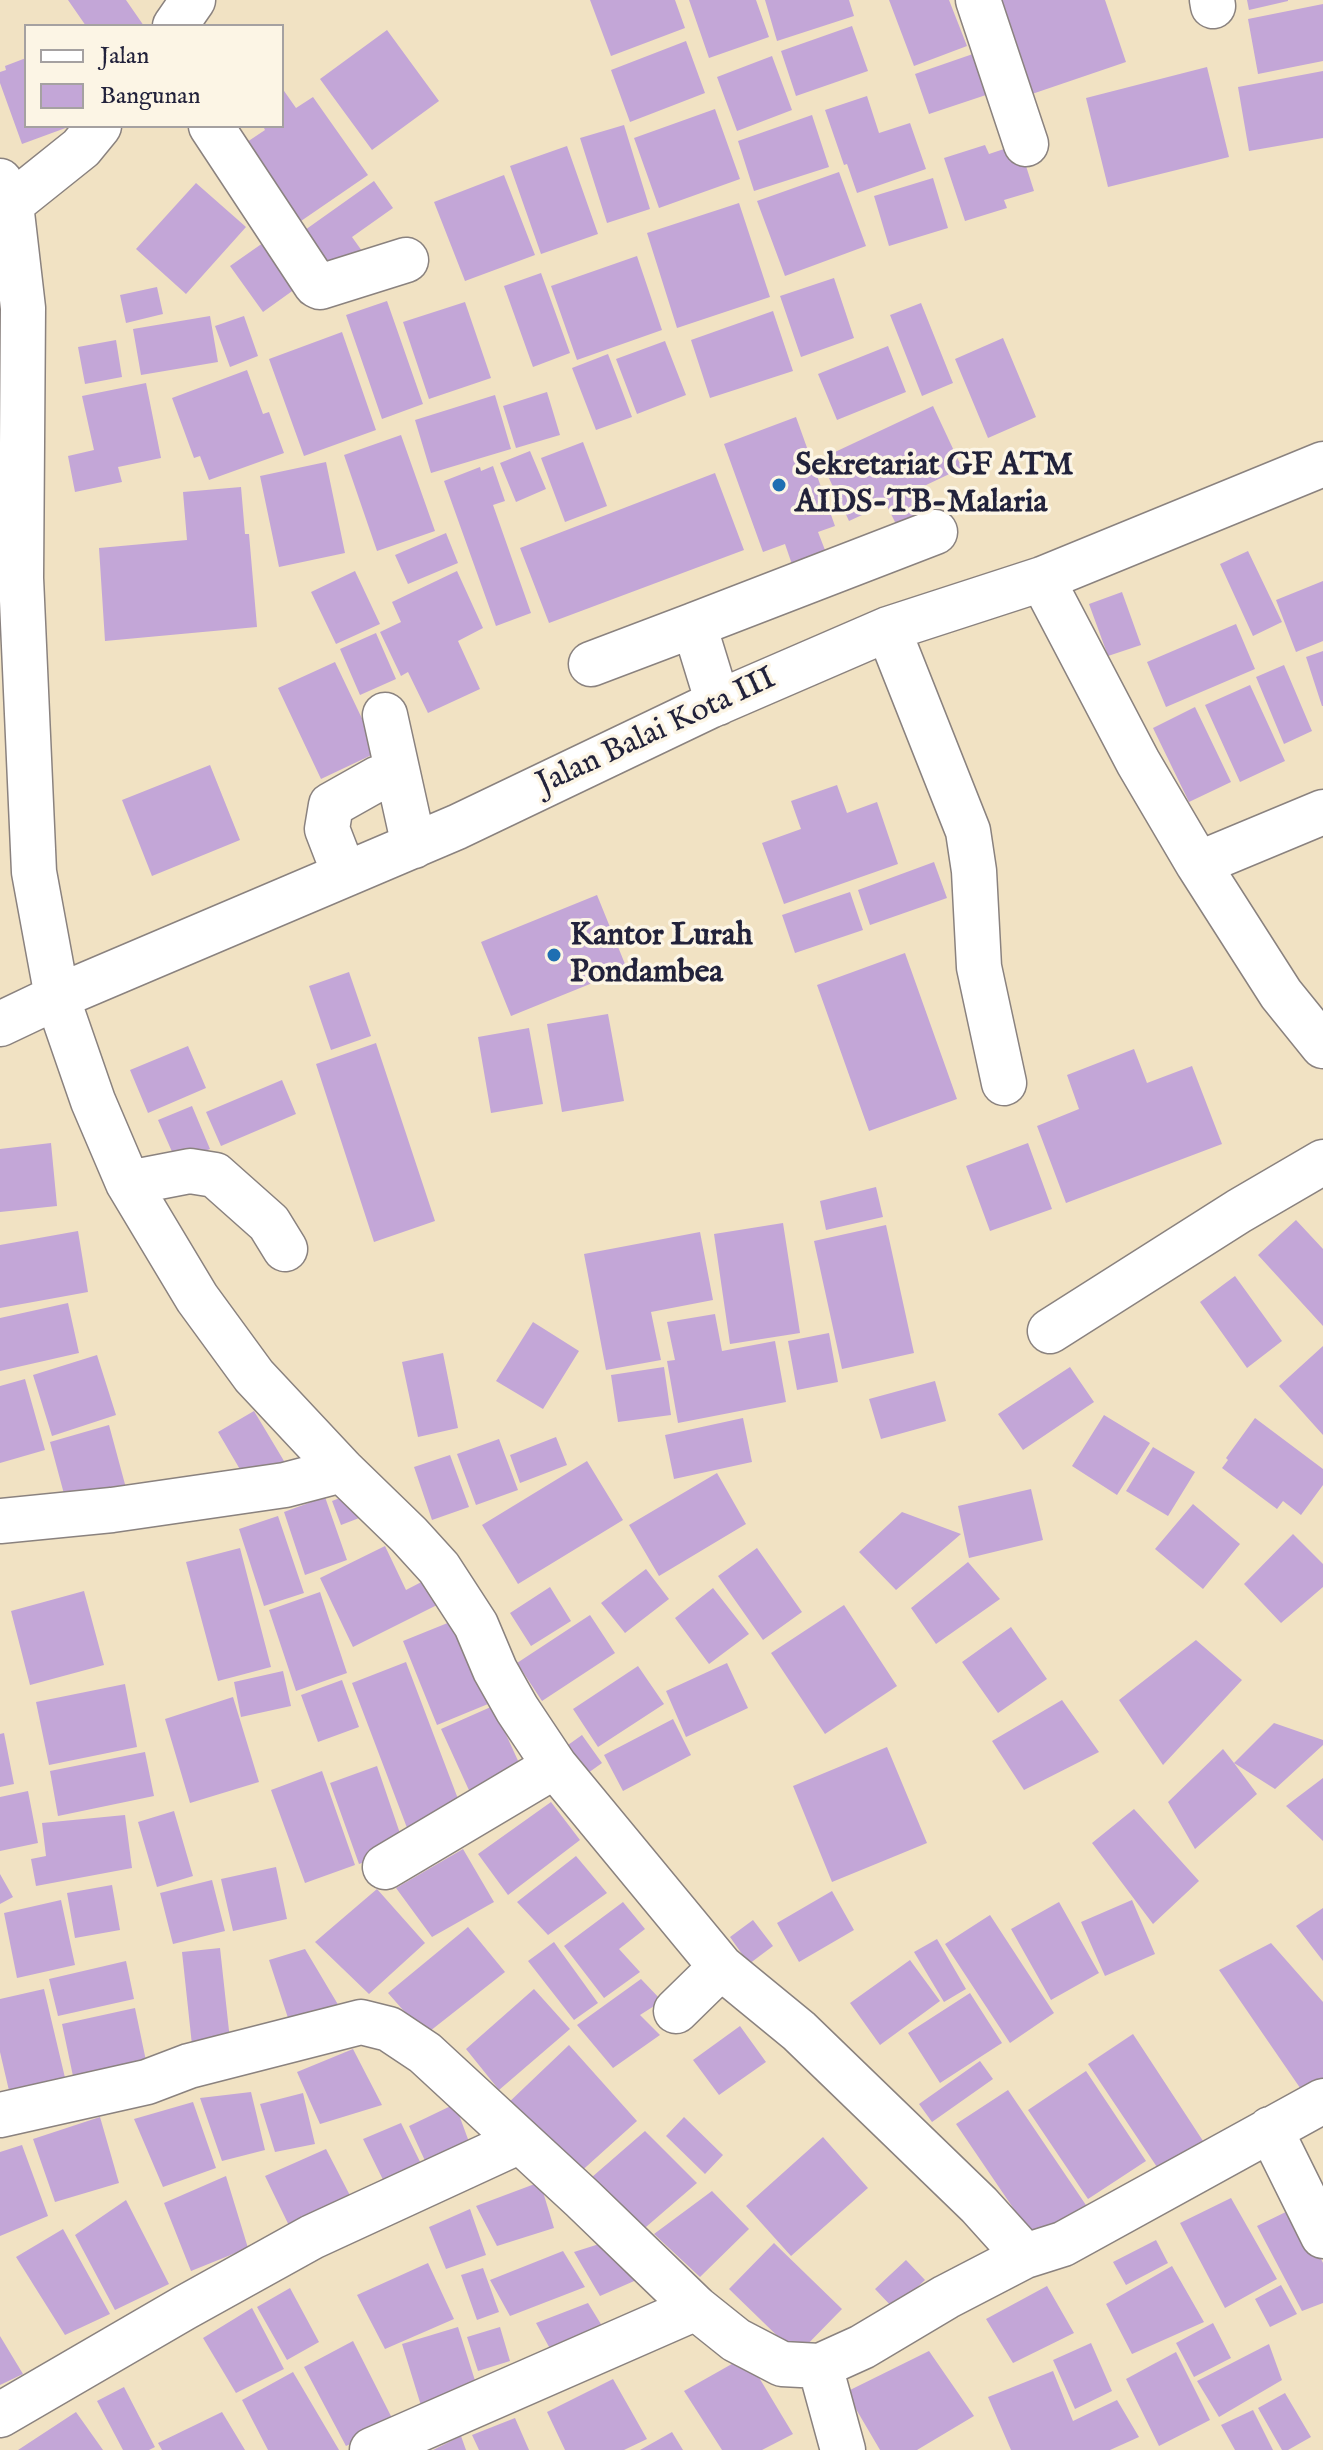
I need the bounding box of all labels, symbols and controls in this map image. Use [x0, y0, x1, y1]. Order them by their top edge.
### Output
legend [24, 24, 284, 128]
text: Jalan [100, 41, 149, 72]
text: Bangunan [100, 81, 200, 112]
place label: Sekretariat GF ATM AIDS-TB-Malaria [795, 448, 1073, 523]
marker: Sekretariat GF ATM AIDS-TB-Malaria [770, 476, 788, 494]
street label: Jalan Balai Kota III [531, 661, 783, 805]
place label: Kantor Lurah Pondambea [570, 918, 753, 993]
marker: Kantor Lurah Pondambea [545, 946, 563, 964]

